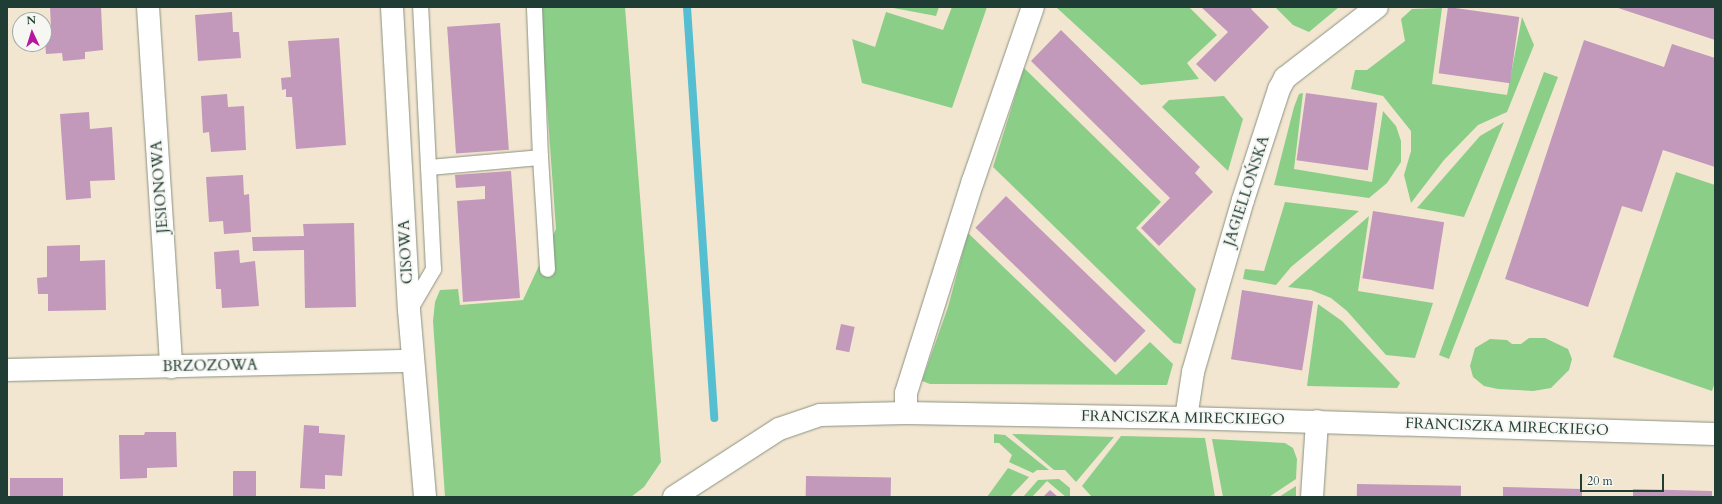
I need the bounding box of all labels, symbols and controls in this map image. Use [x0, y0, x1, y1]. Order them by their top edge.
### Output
north arrow [12, 12, 52, 52]
text: N [26, 13, 36, 28]
street label: JAGIELLOŃSKA [1221, 133, 1273, 249]
street label: JESIONOWA [148, 140, 172, 234]
street label: CISOWA [395, 219, 417, 285]
street label: BRZOZOWA [162, 356, 258, 376]
street label: FRANCISZKA MIRECKIEGO [1081, 407, 1285, 429]
street label: FRANCISZKA MIRECKIEGO [1405, 414, 1609, 440]
scale bar [1582, 466, 1666, 492]
text: 20 m [1587, 473, 1613, 489]

